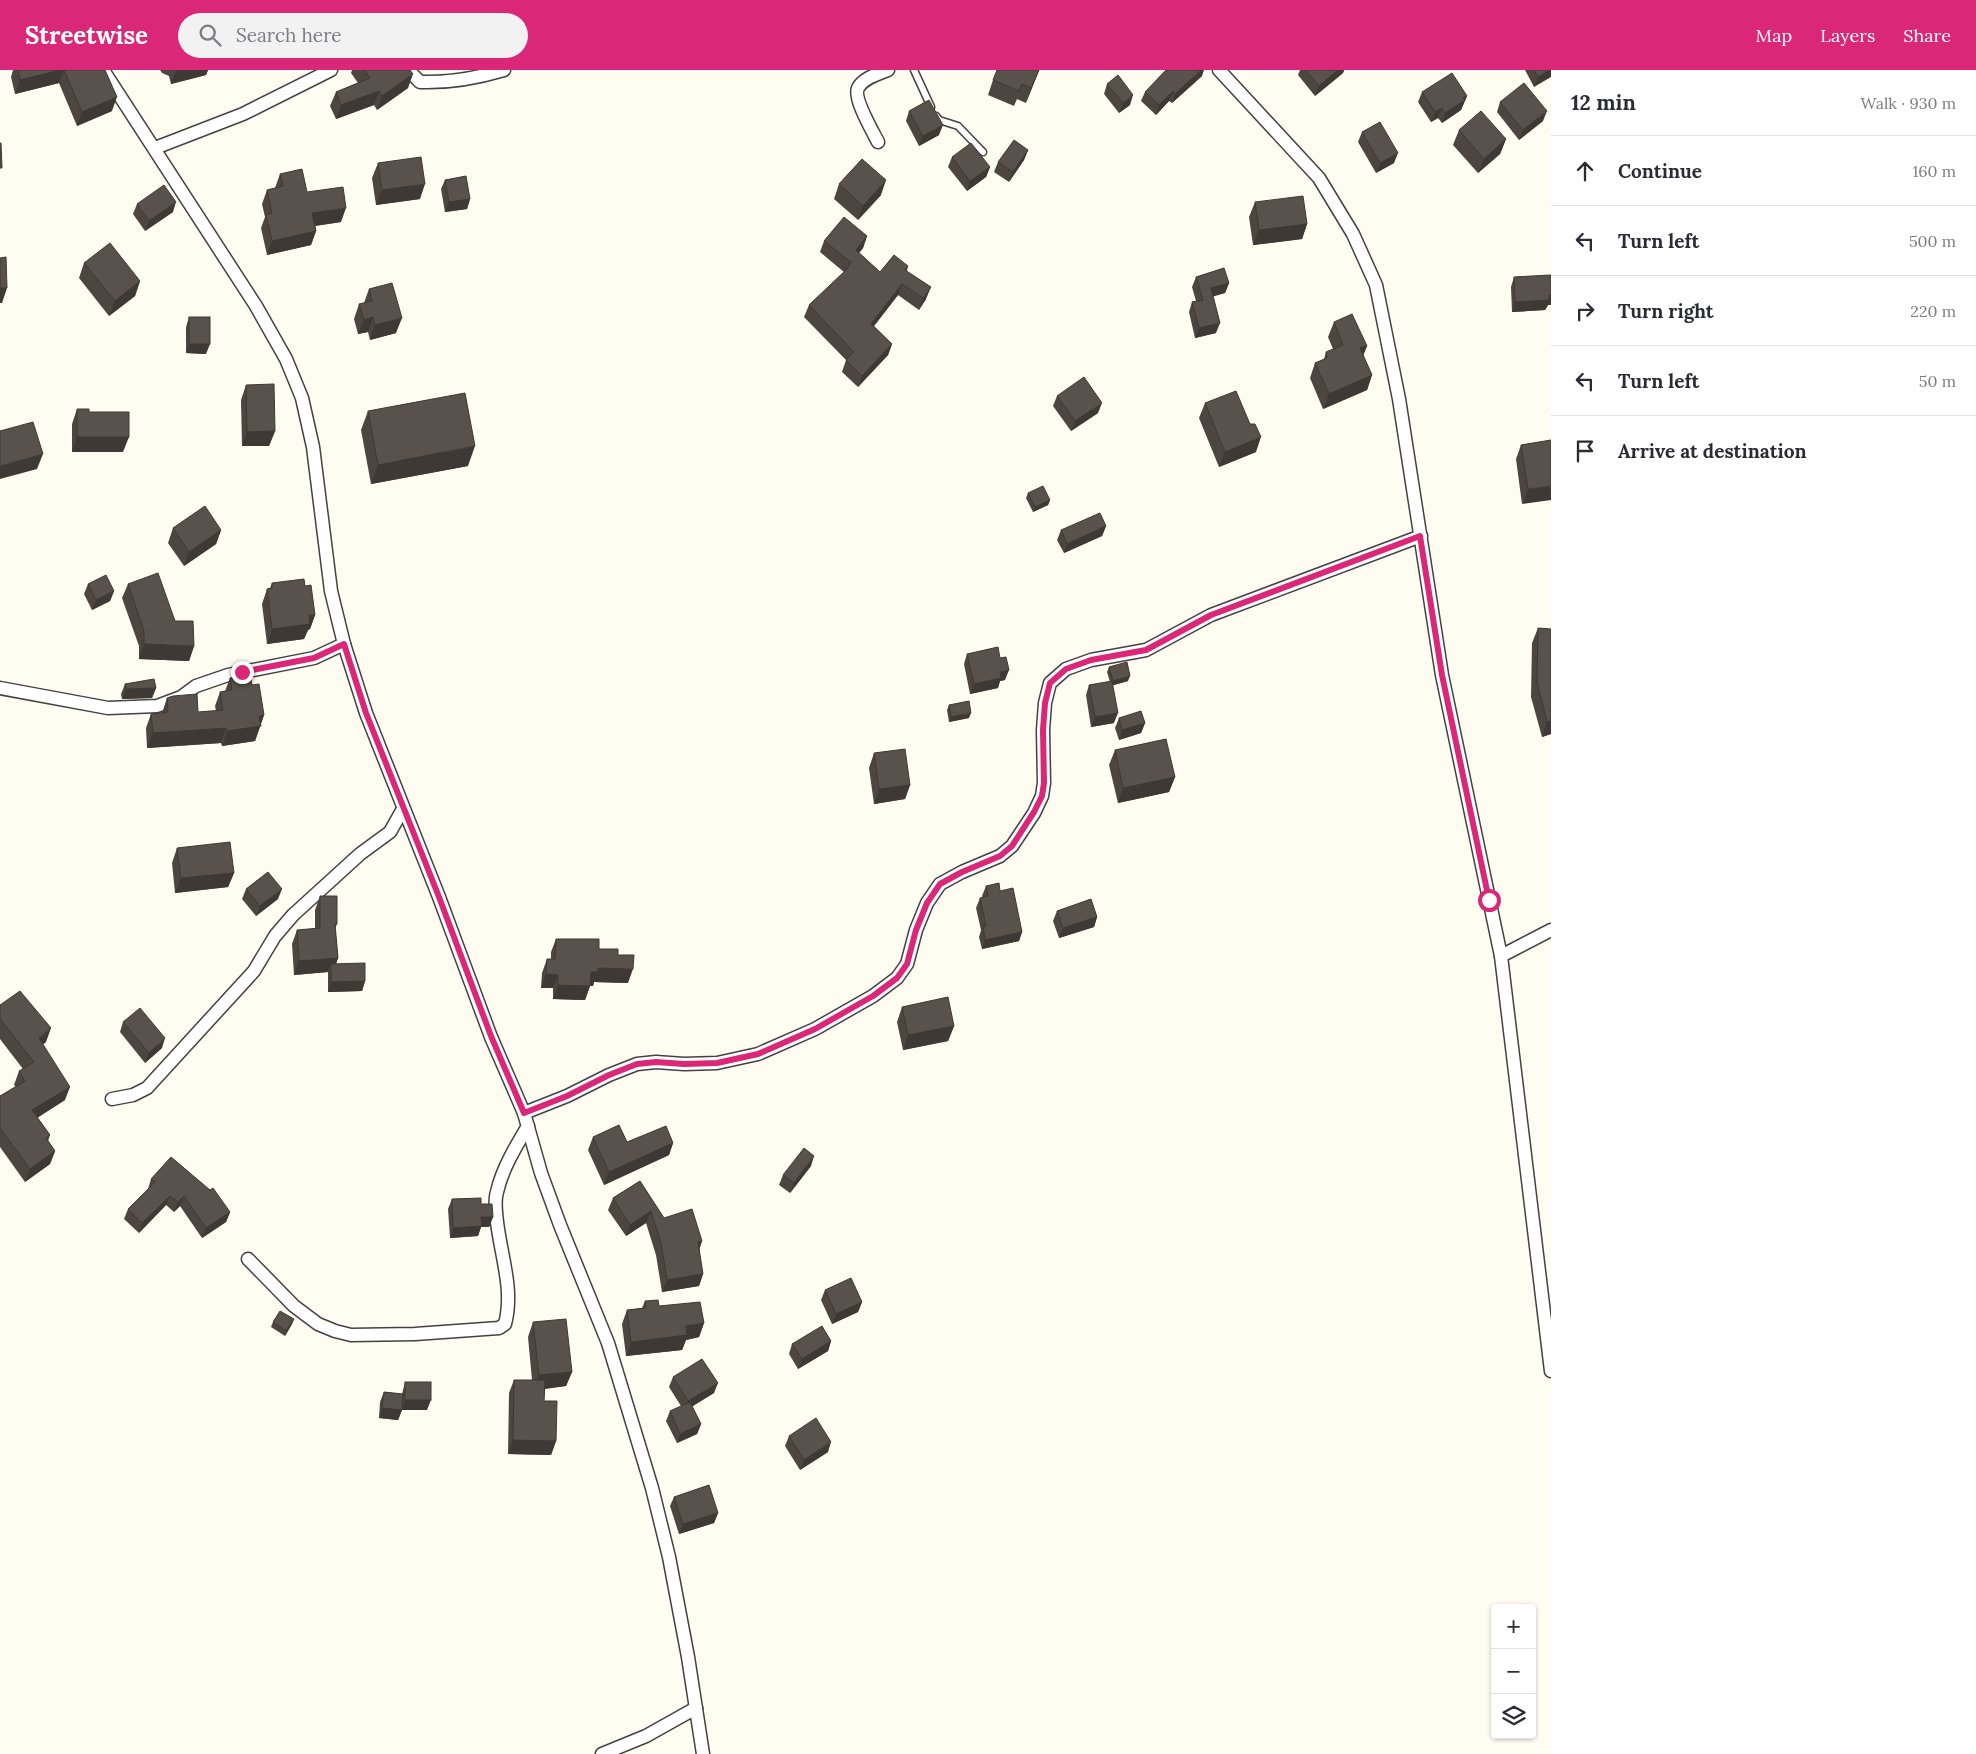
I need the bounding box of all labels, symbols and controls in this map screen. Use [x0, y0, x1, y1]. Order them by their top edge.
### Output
search box [178, 13, 528, 58]
text: Streetwise [25, 20, 148, 51]
icon: search [196, 21, 224, 49]
text: Search here [236, 23, 342, 47]
text: Map [1756, 24, 1792, 47]
text: Layers [1820, 24, 1875, 47]
text: Share [1903, 24, 1951, 47]
text: 12 min [1571, 89, 1636, 116]
text: Walk · 930 m [1860, 93, 1956, 113]
icon: ahead [1571, 157, 1599, 185]
text: Continue [1618, 159, 1702, 183]
text: 160 m [1912, 161, 1956, 181]
icon: left [1571, 227, 1599, 255]
text: Turn left [1618, 229, 1699, 253]
text: 500 m [1909, 231, 1956, 251]
icon: right [1571, 297, 1599, 325]
text: Turn right [1618, 299, 1714, 323]
text: 220 m [1910, 301, 1956, 321]
icon: left [1571, 367, 1599, 395]
text: Turn left [1618, 369, 1699, 393]
text: 50 m [1919, 371, 1956, 391]
icon: arrive [1571, 437, 1599, 465]
text: Arrive at destination [1618, 439, 1807, 463]
route end [231, 661, 254, 684]
route start [1478, 889, 1501, 912]
map controls [1491, 1604, 1536, 1739]
button: + [1491, 1604, 1536, 1649]
button: − [1491, 1649, 1536, 1694]
button: layers [1491, 1694, 1536, 1739]

